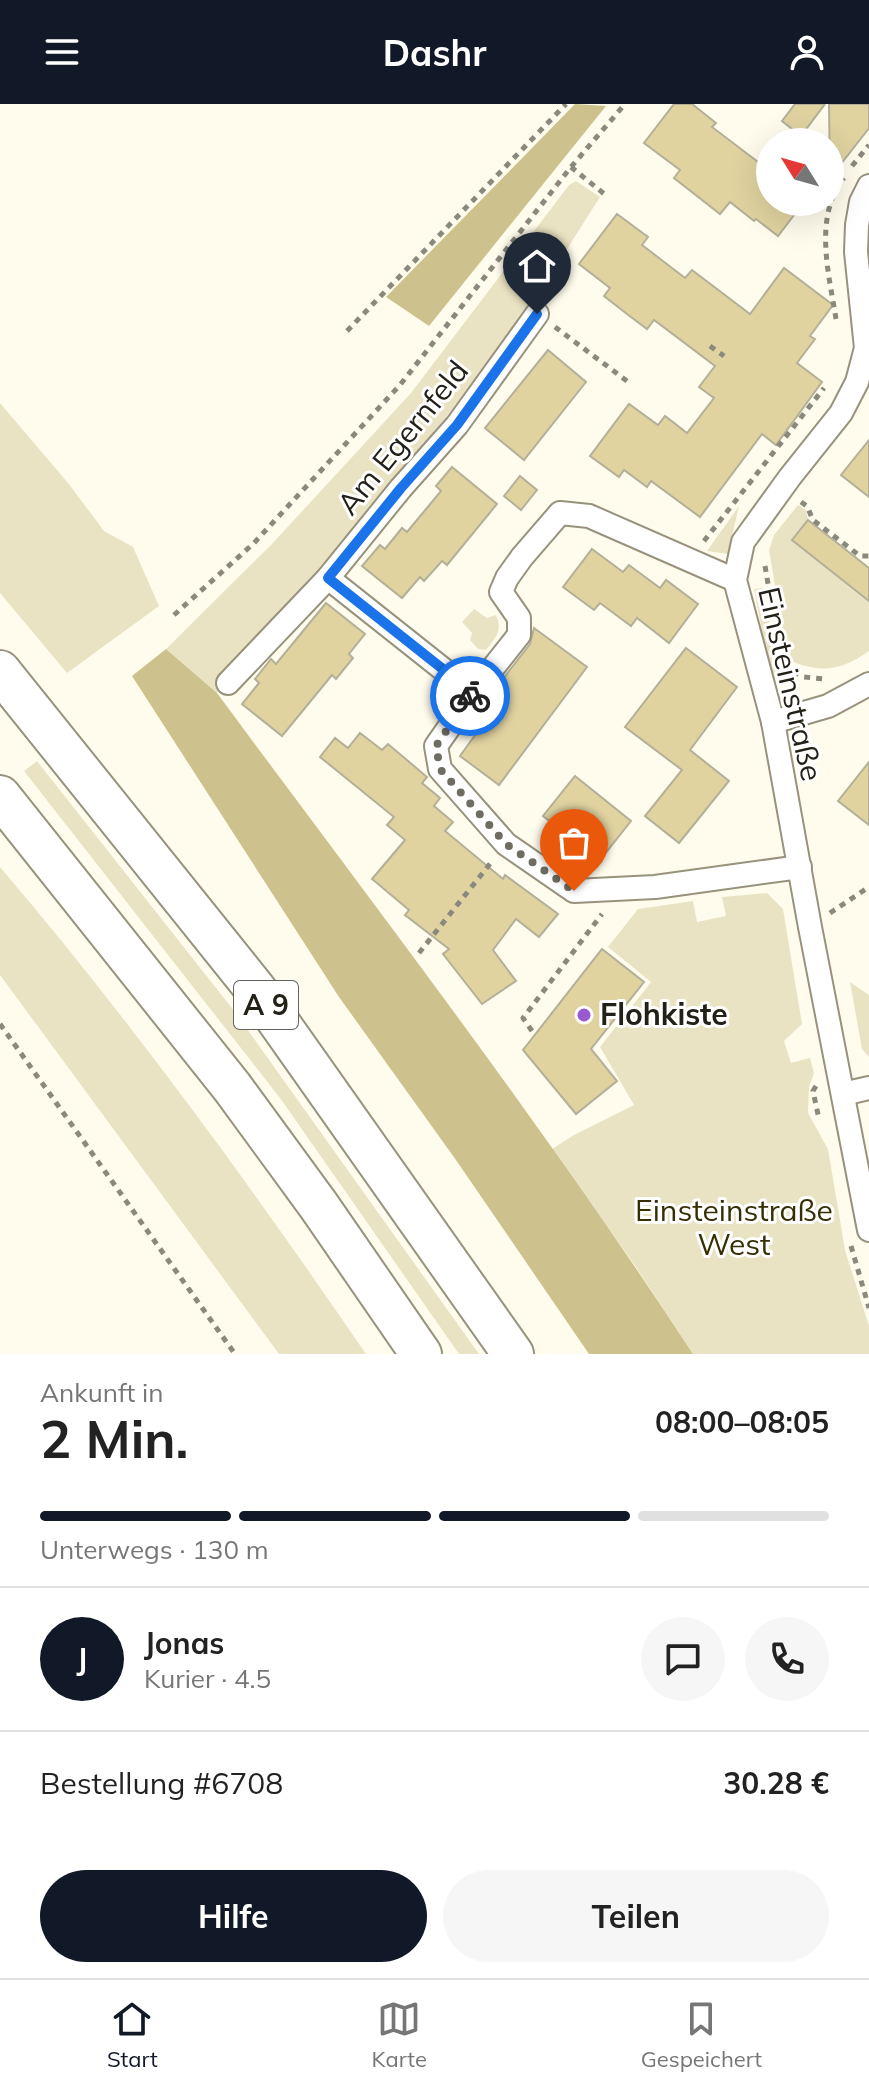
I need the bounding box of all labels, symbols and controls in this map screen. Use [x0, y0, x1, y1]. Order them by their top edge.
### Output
icon: menu [40, 30, 84, 74]
text: Dashr [383, 30, 486, 75]
icon: person [785, 30, 829, 74]
north arrow [756, 128, 844, 216]
map controls [756, 128, 844, 216]
pin [503, 232, 571, 314]
icon: home [515, 244, 559, 288]
street label: Am Egernfeld [328, 352, 476, 522]
street label: Einsteinstraße [750, 583, 832, 784]
courier [430, 656, 510, 736]
icon: bike [448, 674, 492, 718]
pin [540, 809, 608, 891]
icon: bag [552, 821, 596, 865]
road number: A 9 [234, 981, 298, 1029]
place label: Flohkiste [600, 995, 728, 1033]
marker: Flohkiste [575, 1006, 593, 1024]
park label: Einsteinstraße West [635, 1191, 833, 1263]
text: Ankunft in [40, 1376, 163, 1409]
text: 08:00–08:05 [655, 1403, 829, 1441]
text: 2 Min. [40, 1406, 189, 1471]
text: Unterwegs · 130 m [40, 1533, 269, 1566]
button: chat [641, 1617, 725, 1701]
button: phone [745, 1617, 829, 1701]
text: Jonas [144, 1624, 224, 1662]
text: J [77, 1640, 87, 1678]
text: Kurier · 4.5 [144, 1662, 271, 1695]
text: Bestellung #6708 [40, 1764, 283, 1802]
text: 30.28 € [723, 1764, 829, 1802]
button: Hilfe [40, 1870, 427, 1962]
button: Teilen [443, 1870, 829, 1962]
tab: Start [107, 1997, 158, 2073]
tab: Karte [372, 1997, 427, 2073]
tab: Gespeichert [641, 1997, 762, 2073]

